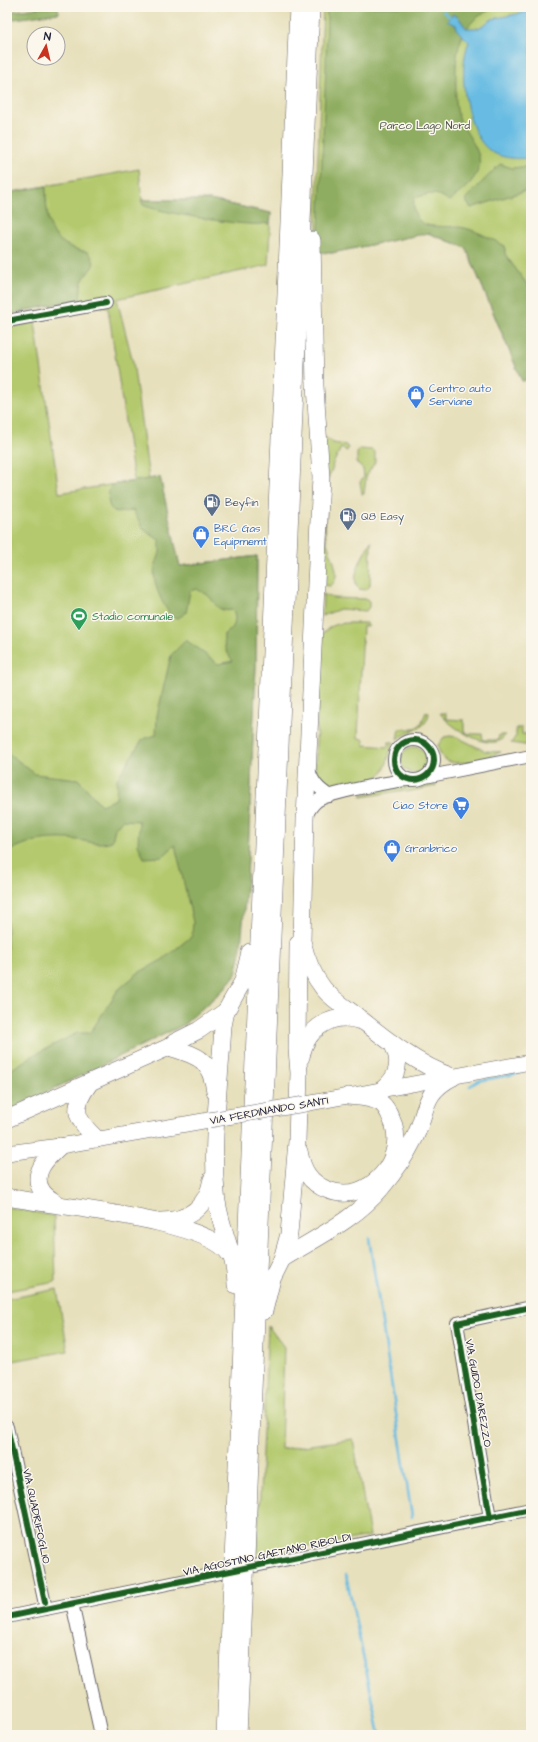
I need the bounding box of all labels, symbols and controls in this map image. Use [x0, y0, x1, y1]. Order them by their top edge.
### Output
north arrow [26, 26, 66, 66]
text: N [43, 29, 52, 45]
park label: Parco Lago Nord [380, 118, 471, 134]
place label: Centro auto Serviane [429, 381, 492, 409]
shop icon: Centro auto Serviane [406, 384, 426, 409]
fuel station icon: Beyfin [202, 492, 222, 517]
place label: Beyfin [225, 495, 259, 511]
fuel station icon: Q8 Easy [338, 506, 358, 531]
place label: Q8 Easy [361, 509, 404, 525]
place label: BRC Gas Equipmemt [214, 521, 268, 549]
shop icon: BRC Gas Equipmemt [191, 524, 211, 549]
sports icon: Stadio comunale [69, 606, 89, 631]
place label: Stadio comunale [92, 609, 173, 624]
supermarket icon: Ciao Store [451, 795, 471, 820]
place label: Ciao Store [393, 798, 448, 813]
shop icon: Granbrico [382, 838, 402, 863]
place label: Granbrico [405, 841, 458, 856]
street label: VIA FERDINANDO SANTI [209, 1093, 330, 1128]
street label: VIA GUIDO D'AREZZO [462, 1338, 495, 1449]
street label: VIA QUADRIFOGLIO [19, 1467, 54, 1566]
street label: VIA AGOSTINO GAETANO RIBOLDI [182, 1529, 353, 1580]

